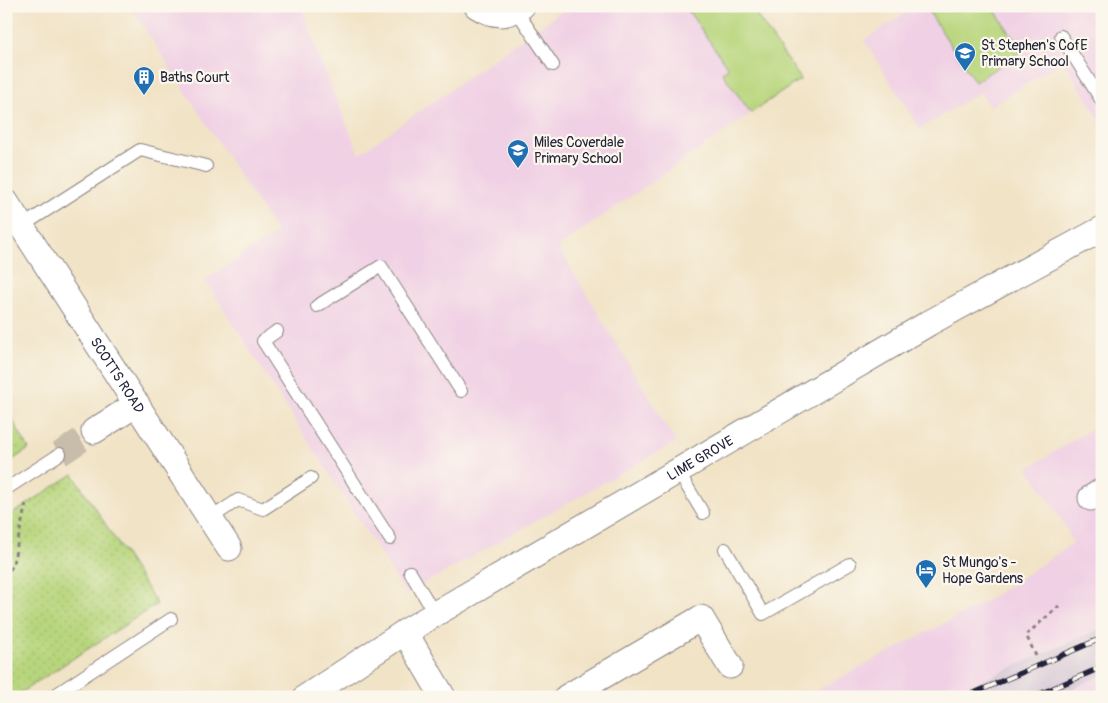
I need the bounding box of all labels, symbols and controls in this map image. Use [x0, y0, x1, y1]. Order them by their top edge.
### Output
place label: St Stephen's CofE Primary School [981, 37, 1087, 70]
school or university icon: St Stephen's CofE Primary School [953, 41, 977, 72]
building icon: Baths Court [132, 65, 156, 96]
place label: Baths Court [160, 69, 230, 86]
place label: Miles Coverdale Primary School [534, 134, 624, 167]
school or university icon: Miles Coverdale Primary School [506, 138, 530, 169]
street label: SCOTTS ROAD [87, 334, 148, 417]
street label: LIME GROVE [664, 432, 737, 484]
place label: St Mungo's - Hope Gardens [942, 554, 1024, 587]
hotel icon: St Mungo's - Hope Gardens [914, 558, 938, 589]

